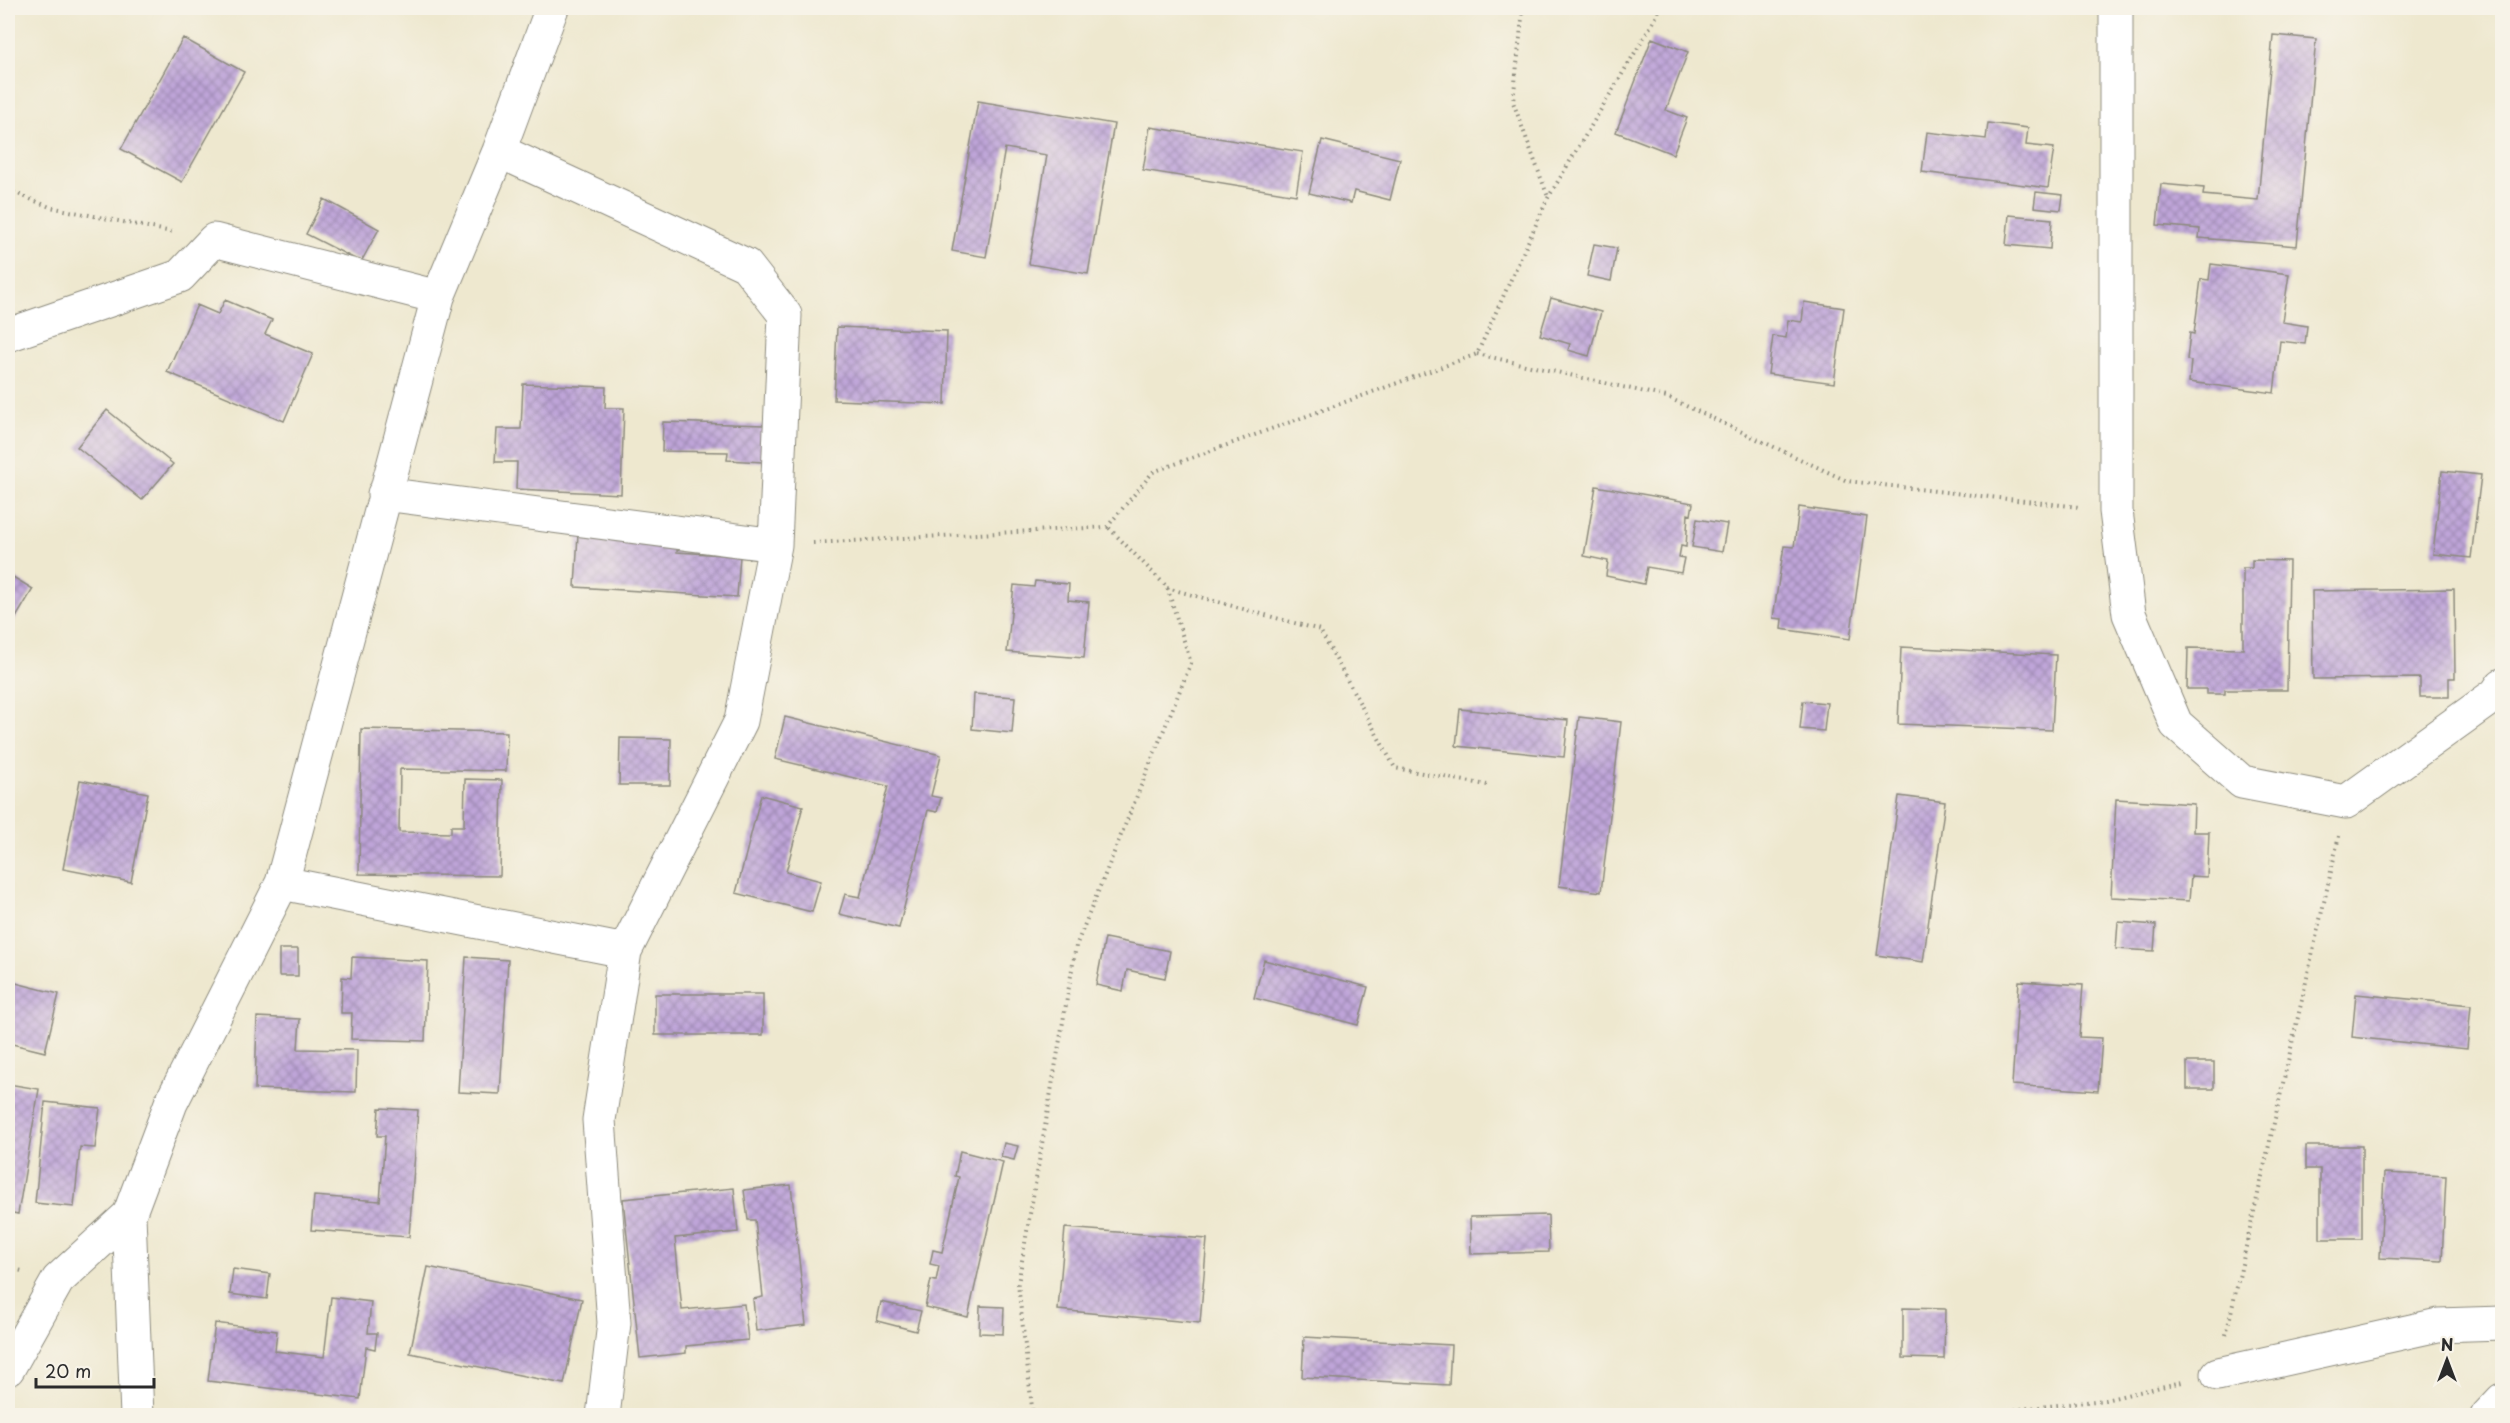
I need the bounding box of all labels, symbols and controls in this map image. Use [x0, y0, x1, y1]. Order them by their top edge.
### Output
north arrow [2417, 1330, 2477, 1390]
text: N [2441, 1332, 2453, 1356]
scale bar [36, 1351, 154, 1389]
text: 20 m [45, 1357, 91, 1384]

